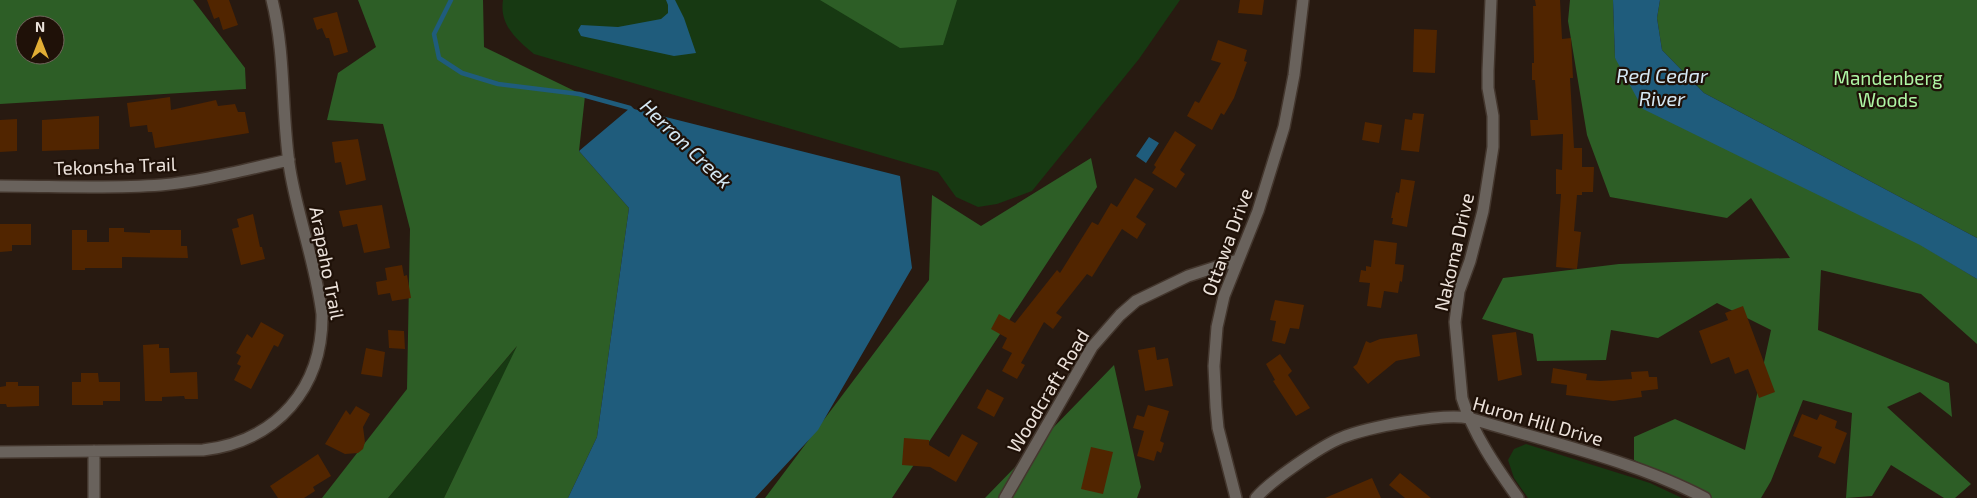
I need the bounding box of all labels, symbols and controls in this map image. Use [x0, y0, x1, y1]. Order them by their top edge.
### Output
north arrow [15, 15, 65, 65]
text: N [35, 18, 45, 35]
water label: Red Cedar River [1616, 63, 1709, 110]
park label: Mandenberg Woods [1833, 66, 1943, 111]
water label: Herron Creek [636, 94, 738, 193]
street label: Tekonsha Trail [53, 152, 177, 179]
street label: Ottawa Drive [1196, 185, 1257, 299]
street label: Nakoma Drive [1429, 191, 1478, 313]
street label: Arapaho Trail [305, 204, 350, 322]
street label: Woodcraft Road [1002, 325, 1093, 457]
street label: Huron Hill Drive [1470, 391, 1606, 450]

